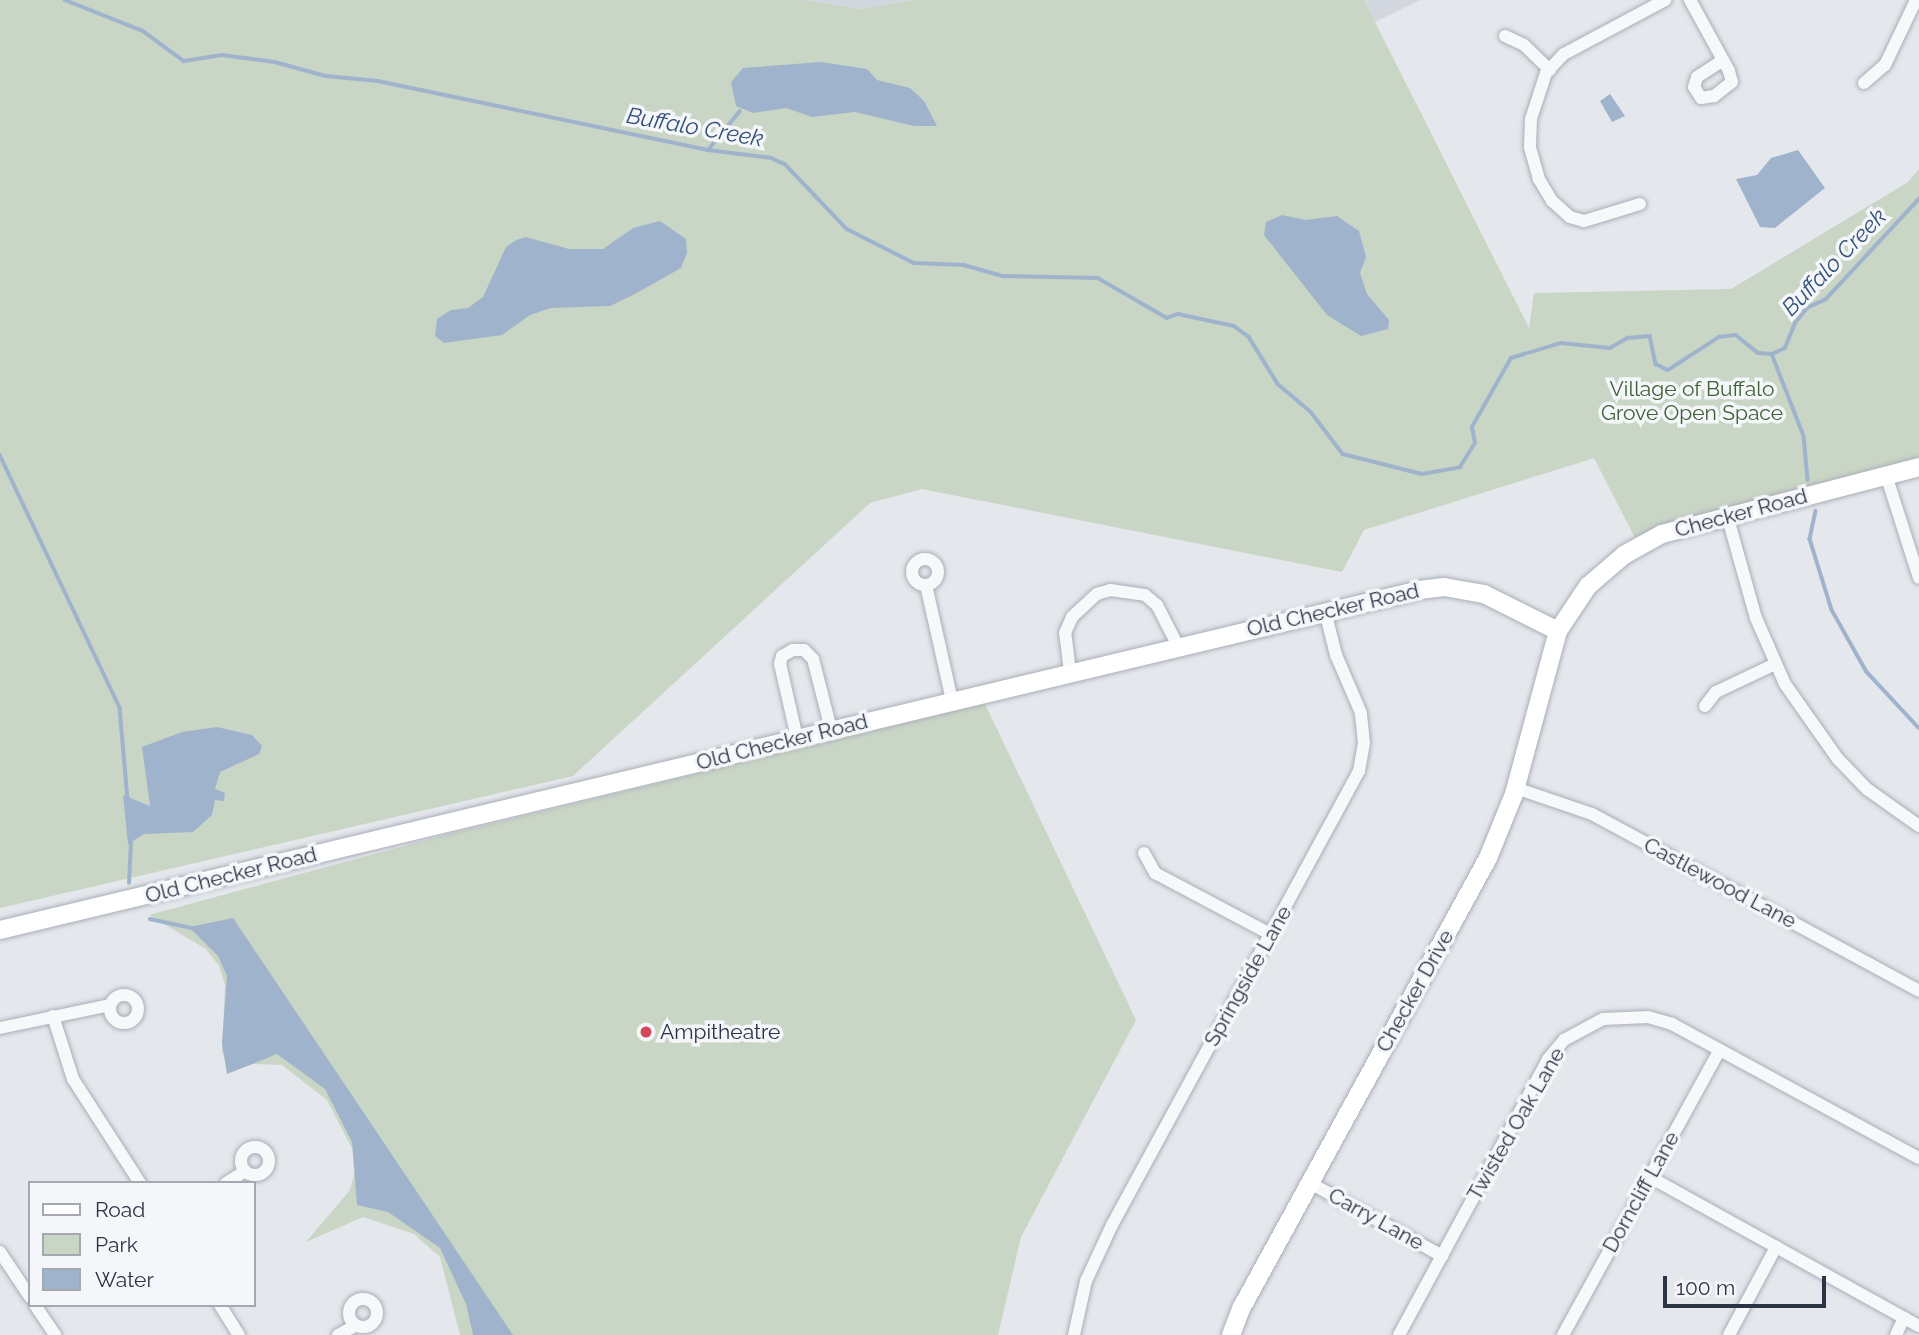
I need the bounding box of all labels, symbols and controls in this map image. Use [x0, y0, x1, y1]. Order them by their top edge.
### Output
water label: Buffalo Creek [624, 101, 766, 153]
water label: Buffalo Creek [1776, 203, 1892, 321]
park label: Village of Buffalo Grove Open Space [1601, 376, 1783, 426]
street label: Checker Road [1672, 483, 1810, 543]
street label: Old Checker Road [1244, 578, 1422, 642]
street label: Old Checker Road [693, 708, 871, 776]
street label: Castlewood Lane [1639, 832, 1801, 934]
street label: Old Checker Road [142, 841, 320, 909]
street label: Springside Lane [1199, 901, 1297, 1051]
street label: Checker Drive [1371, 925, 1459, 1057]
place label: Ampitheatre [660, 1019, 780, 1045]
marker: Ampitheatre [638, 1024, 654, 1040]
street label: Twisted Oak Lane [1462, 1043, 1570, 1205]
street label: Dorncliff Lane [1597, 1127, 1685, 1257]
legend [28, 1181, 256, 1307]
street label: Carry Lane [1324, 1182, 1428, 1256]
text: Road [95, 1197, 145, 1222]
text: Park [95, 1232, 138, 1257]
scale bar [1667, 1262, 1830, 1306]
text: Water [95, 1267, 154, 1292]
text: 100 m [1676, 1275, 1735, 1300]

